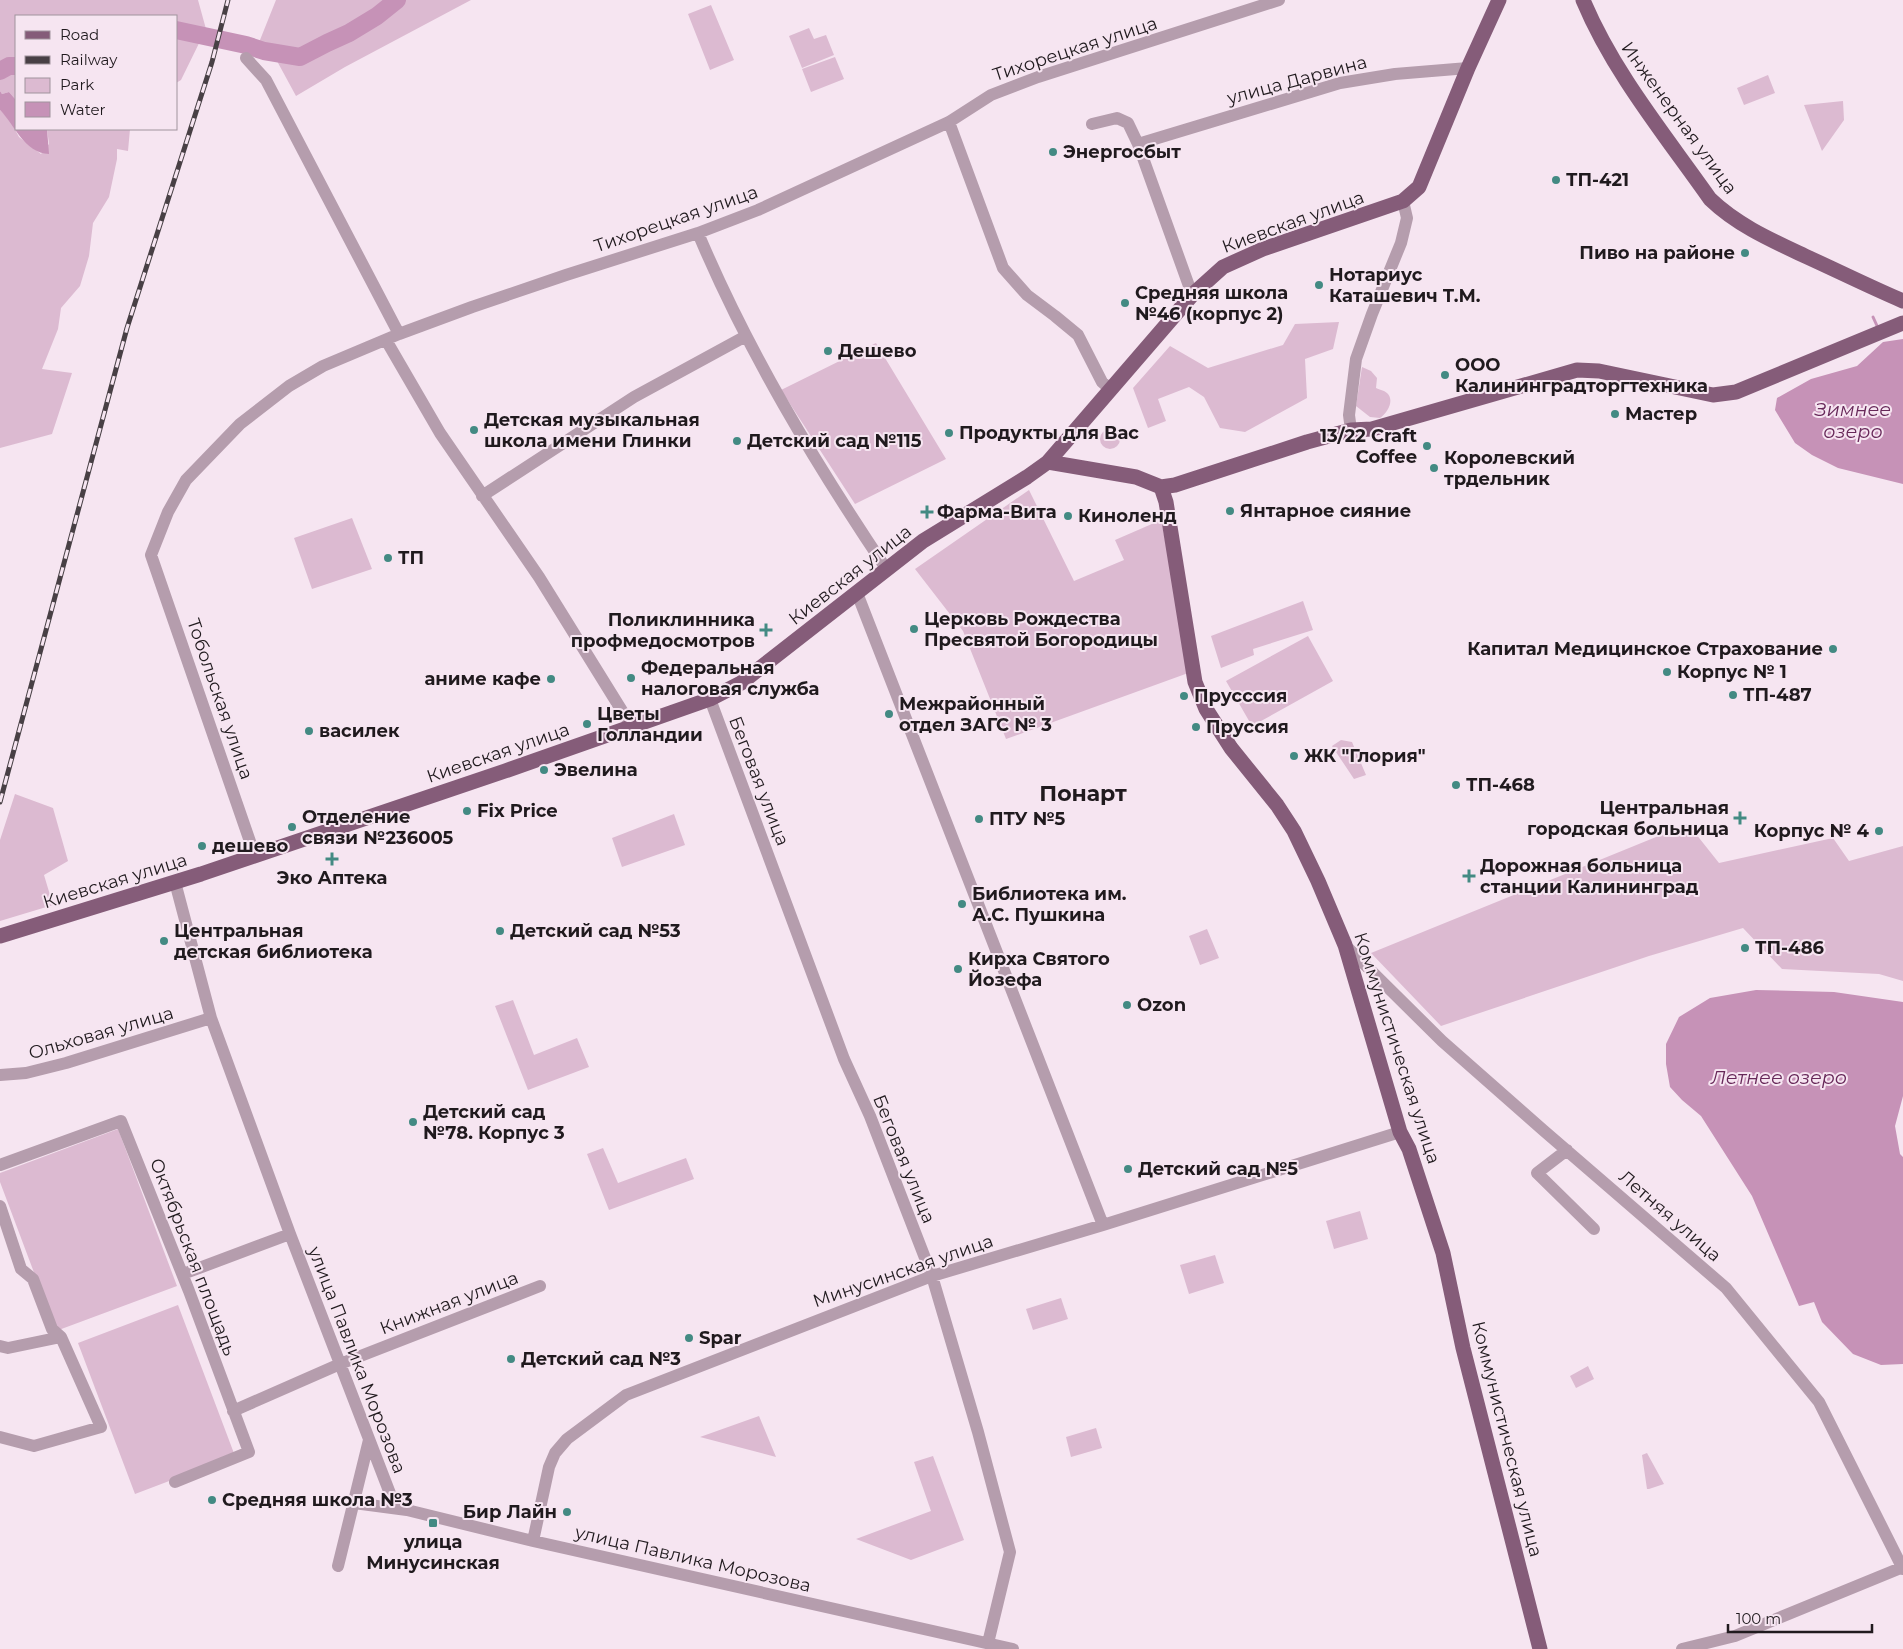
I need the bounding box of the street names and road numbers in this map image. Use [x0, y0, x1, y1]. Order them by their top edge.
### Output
street label: Тихорецкая улица [990, 12, 1160, 86]
street label: Инженерная улица [1616, 38, 1742, 198]
street label: улица Дарвина [1224, 51, 1369, 110]
street label: Тихорецкая улица [591, 181, 761, 257]
street label: Киевская улица [1219, 186, 1367, 258]
street label: Киевская улица [784, 520, 916, 630]
street label: Тобольская улица [182, 616, 258, 782]
street label: Беговая улица [724, 713, 794, 849]
street label: Киевская улица [424, 718, 572, 788]
street label: Киевская улица [40, 849, 190, 913]
street label: Коммунистическая улица [1349, 930, 1445, 1166]
street label: Ольховая улица [26, 1002, 176, 1064]
street label: Беговая улица [868, 1091, 940, 1227]
street label: Октябрьская площадь [145, 1155, 241, 1359]
street label: Летняя улица [1614, 1166, 1726, 1266]
street label: Минусинская улица [810, 1230, 996, 1312]
street label: улица Павлика Морозова [303, 1242, 411, 1477]
street label: Книжная улица [377, 1267, 521, 1339]
street label: Коммунистическая улица [1467, 1319, 1547, 1559]
street label: улица Павлика Морозова [572, 1521, 813, 1597]

